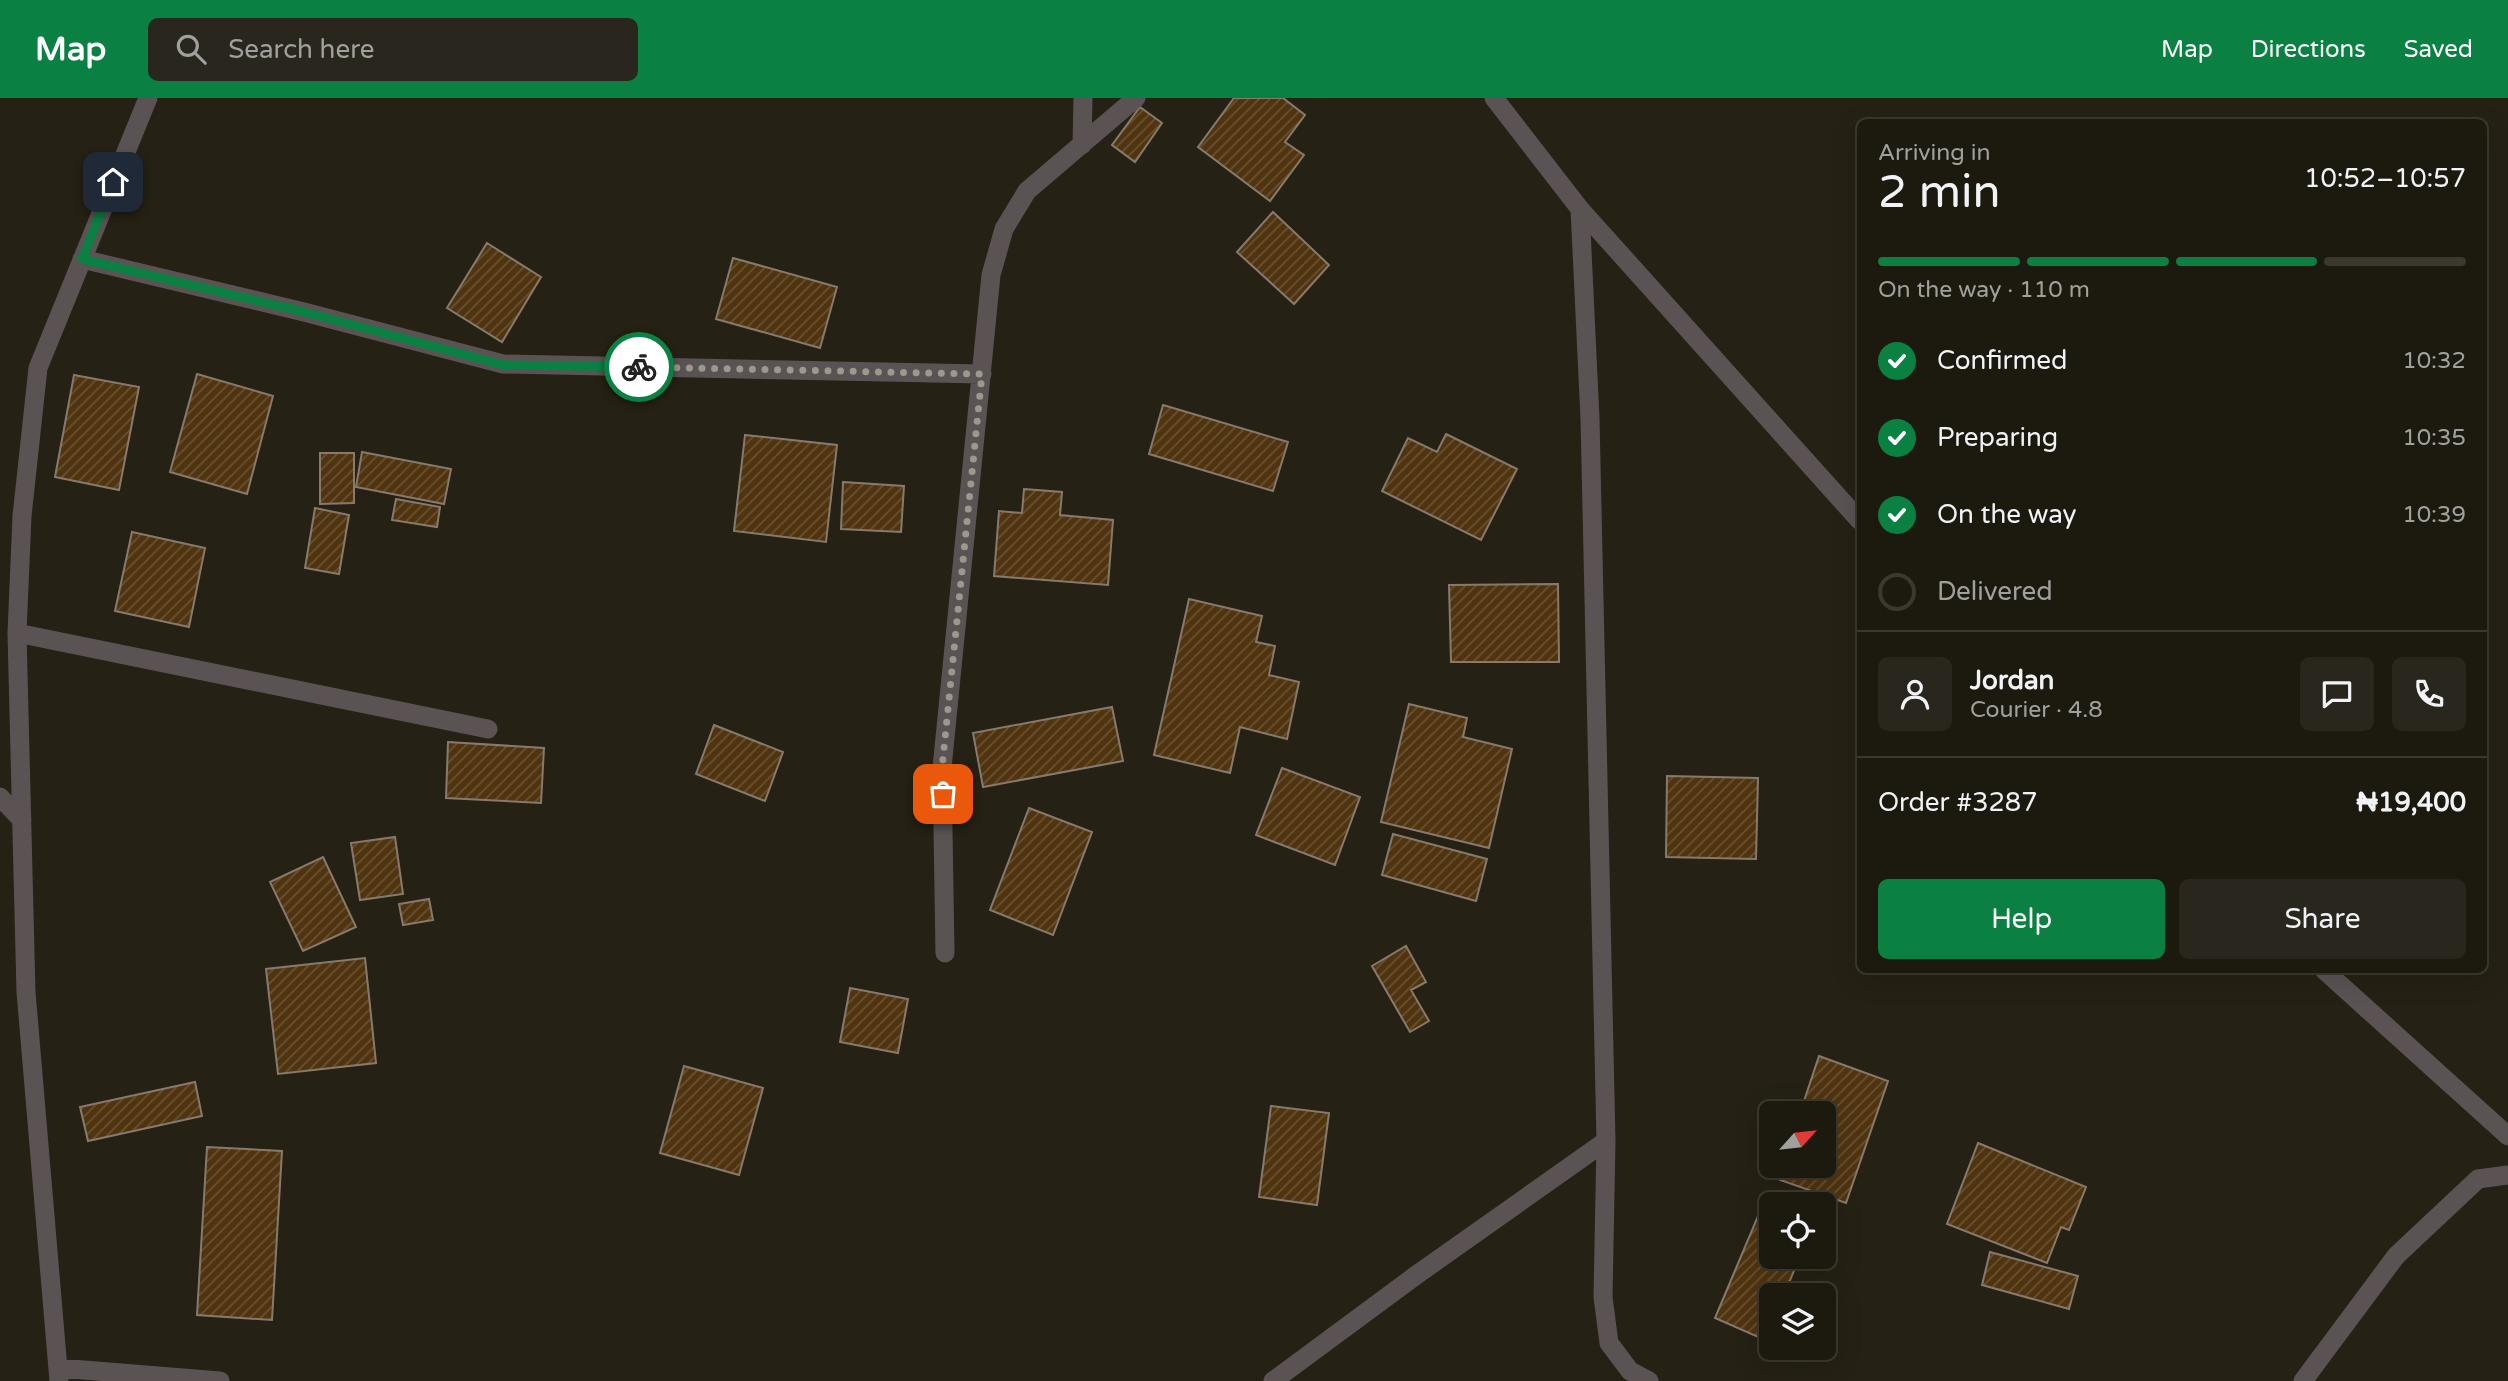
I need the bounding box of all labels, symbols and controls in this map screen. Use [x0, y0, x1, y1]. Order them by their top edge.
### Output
search box [148, 18, 638, 81]
text: Map [35, 30, 106, 69]
icon: search [172, 30, 210, 68]
text: Search here [228, 34, 374, 65]
text: Map [2161, 35, 2213, 64]
text: Directions [2251, 35, 2366, 64]
text: Saved [2404, 35, 2473, 64]
text: Arriving in [1878, 139, 1991, 167]
pin [83, 152, 143, 212]
icon: home [94, 163, 132, 201]
text: 10:52–10:57 [2304, 163, 2466, 194]
text: 2 min [1878, 165, 2001, 220]
text: On the way · 110 m [1878, 276, 2090, 304]
courier [604, 332, 674, 402]
icon: check [1878, 342, 1916, 380]
text: Confirmed [1937, 345, 2067, 376]
text: 10:32 [2402, 347, 2466, 375]
icon: bike [620, 348, 658, 386]
icon: check [1878, 419, 1916, 457]
text: Preparing [1937, 422, 2058, 453]
text: 10:35 [2402, 424, 2466, 452]
icon: check [1878, 496, 1916, 534]
text: On the way [1937, 499, 2077, 530]
text: 10:39 [2402, 501, 2466, 529]
text: Delivered [1937, 576, 2053, 607]
button: person [1878, 657, 1952, 731]
button: chat [2300, 657, 2374, 731]
button: phone [2392, 657, 2466, 731]
text: Jordan [1970, 665, 2054, 696]
text: Courier · 4.8 [1970, 696, 2103, 724]
pin [913, 764, 973, 824]
icon: bag [924, 775, 962, 813]
text: Order #3287 [1878, 787, 2038, 818]
text: ₦19,400 [2356, 787, 2466, 818]
button: Help [1878, 879, 2165, 959]
button: Share [2179, 879, 2466, 959]
north arrow [1759, 1101, 1836, 1178]
map controls [1759, 1101, 1836, 1360]
button: locate [1759, 1192, 1836, 1269]
button: layers [1759, 1283, 1836, 1360]

